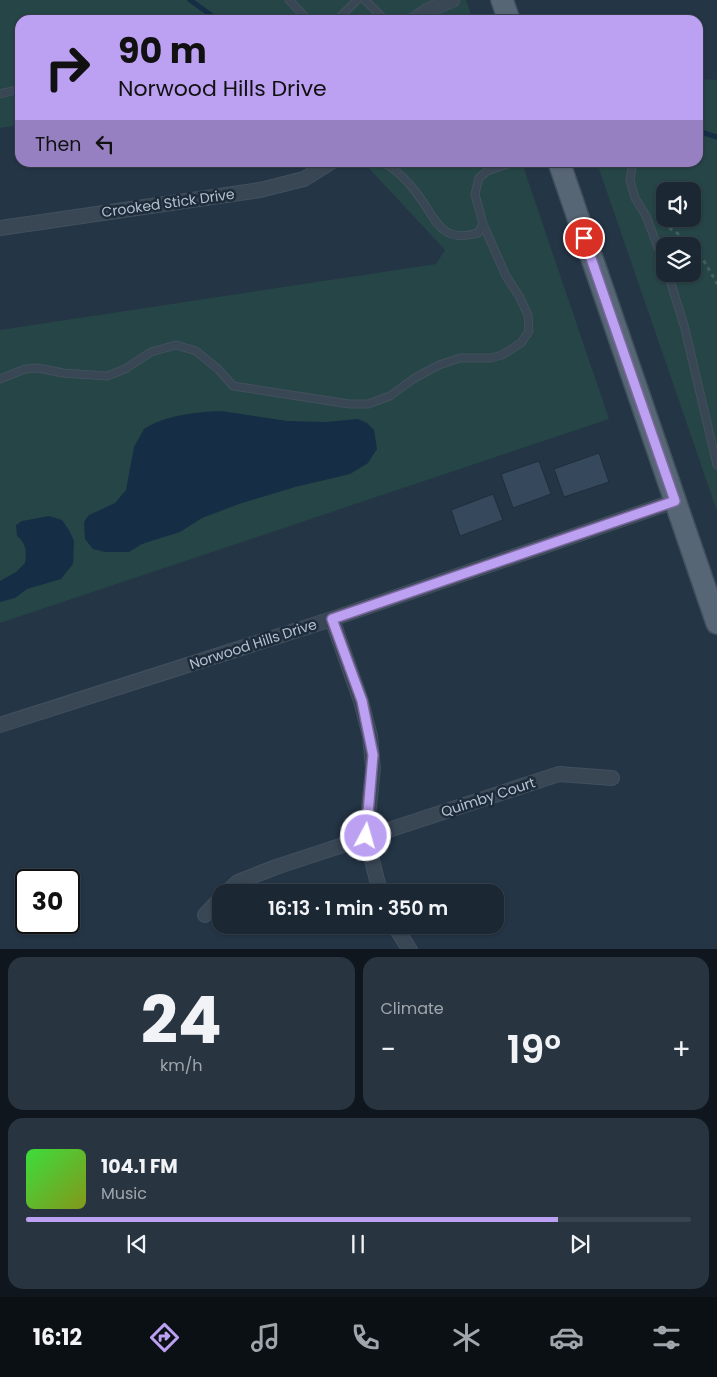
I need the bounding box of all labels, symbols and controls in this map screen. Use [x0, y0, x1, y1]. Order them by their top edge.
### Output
text: 90 m [118, 26, 207, 75]
icon: right [35, 35, 100, 100]
text: Norwood Hills Drive [118, 73, 327, 104]
icon: left [91, 130, 119, 158]
text: Then [35, 131, 81, 158]
map controls [656, 182, 701, 282]
button: sound [656, 182, 701, 227]
street label: Crooked Stick Drive [100, 184, 236, 222]
pin [563, 217, 605, 259]
icon: arrive [570, 224, 598, 252]
button: layers [656, 237, 701, 282]
street label: Norwood Hills Drive [187, 614, 320, 674]
street label: Quimby Court [438, 772, 538, 822]
position arrow [339, 809, 391, 861]
speed limit sign: 30 [15, 869, 80, 934]
text: 16:13 · 1 min · 350 m [268, 895, 448, 922]
text: 24 [141, 975, 222, 1066]
text: Climate [381, 997, 444, 1020]
text: 19° [507, 1023, 561, 1076]
text: − [381, 1030, 396, 1069]
text: + [672, 1030, 691, 1069]
text: km/h [160, 1054, 203, 1077]
text: 104.1 FM [101, 1153, 178, 1180]
text: Music [101, 1182, 147, 1205]
icon: previous [123, 1230, 151, 1258]
icon: pause [344, 1230, 372, 1258]
icon: next [566, 1230, 594, 1258]
icon: directions [147, 1320, 182, 1355]
icon: music [248, 1320, 283, 1355]
icon: phone [348, 1320, 383, 1355]
icon: climate [449, 1320, 484, 1355]
icon: car [549, 1320, 584, 1355]
icon: filters [649, 1320, 684, 1355]
text: 16:12 [33, 1322, 82, 1353]

